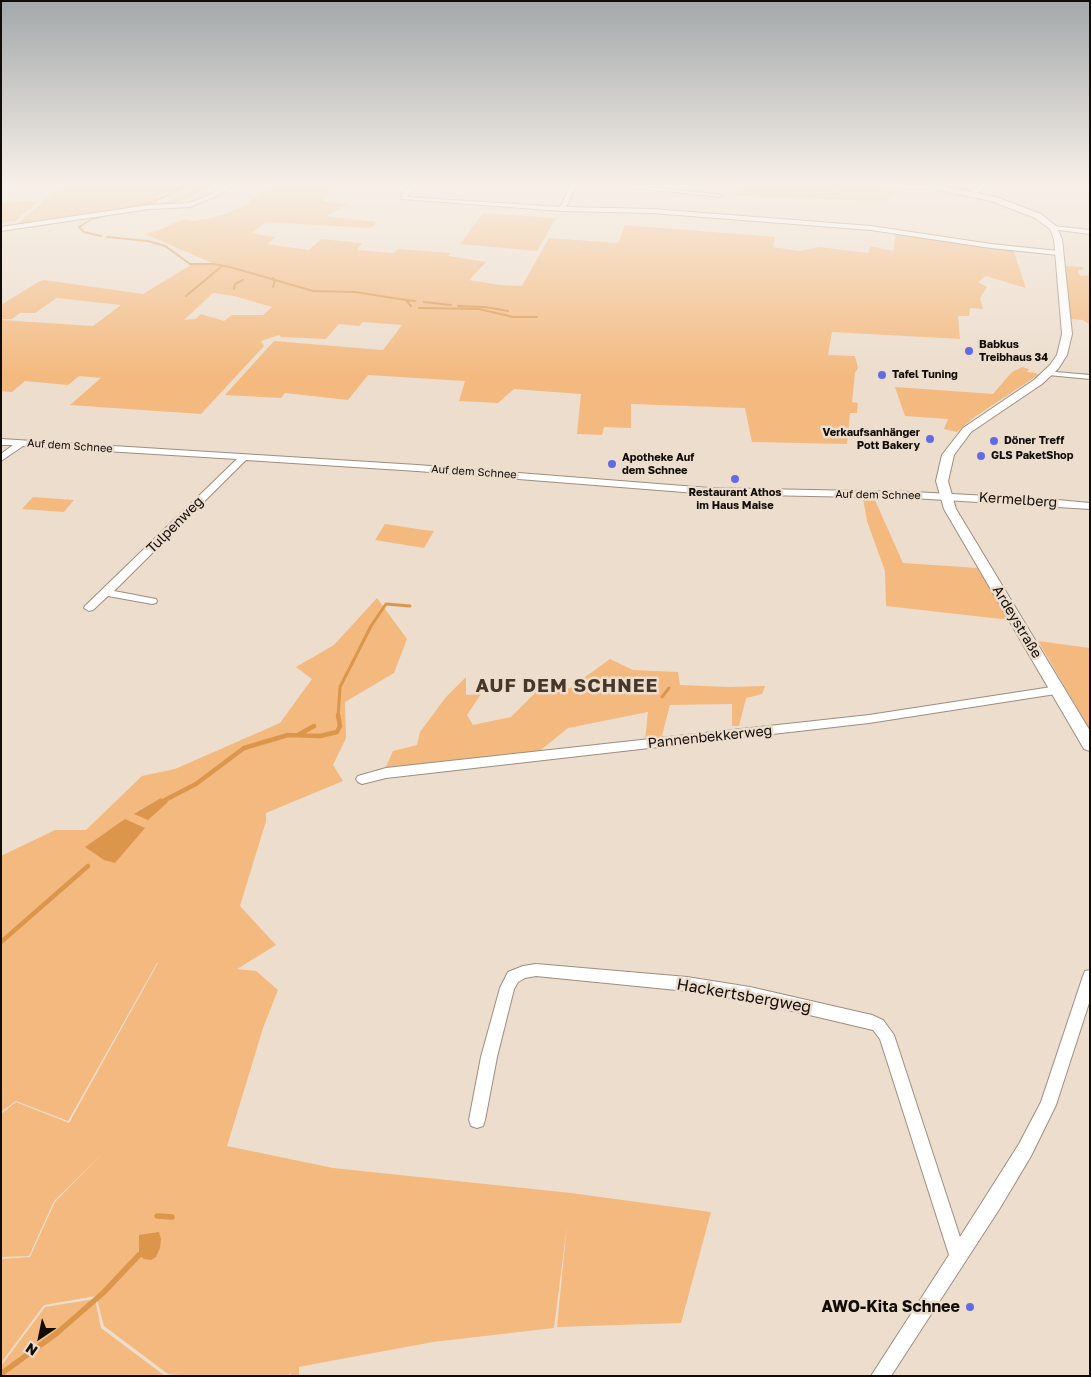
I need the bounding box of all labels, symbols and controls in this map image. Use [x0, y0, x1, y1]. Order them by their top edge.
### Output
place label: Babkus Treibhaus 34 [979, 338, 1048, 364]
marker: Babkus Treibhaus 34 [963, 345, 975, 357]
place label: Tafel Tuning [892, 368, 958, 382]
marker: Tafel Tuning [876, 369, 888, 381]
place label: Verkaufsanhänger Pott Bakery [822, 426, 920, 452]
marker: Verkaufsanhänger Pott Bakery [924, 433, 936, 445]
place label: Döner Treff [1004, 434, 1064, 448]
marker: Döner Treff [988, 435, 1000, 447]
street label: Auf dem Schnee [27, 436, 113, 456]
place label: GLS PaketShop [991, 449, 1073, 463]
marker: GLS PaketShop [975, 450, 987, 462]
place label: Apotheke Auf dem Schnee [622, 451, 694, 477]
marker: Apotheke Auf dem Schnee [606, 458, 618, 470]
street label: Auf dem Schnee [431, 462, 517, 482]
marker: Restaurant Athos im Haus Maise [729, 473, 741, 485]
place label: Restaurant Athos im Haus Maise [688, 486, 782, 512]
street label: Auf dem Schnee [835, 488, 921, 502]
street label: Kermelberg [978, 489, 1058, 511]
street label: Tulpenweg [143, 493, 207, 557]
street label: Ardeystraße [989, 583, 1045, 661]
district label: AUF DEM SCHNEE [474, 675, 660, 697]
street label: Pannenbekkerweg [647, 722, 773, 752]
street label: Hackertsbergweg [675, 975, 813, 1017]
place label: AWO-Kita Schnee [821, 1297, 960, 1317]
marker: AWO-Kita Schnee [964, 1301, 976, 1313]
north arrow [15, 1312, 65, 1362]
text: N [22, 1340, 41, 1360]

